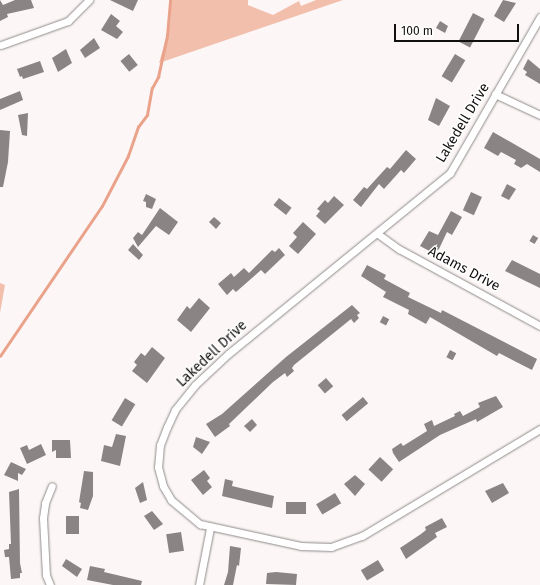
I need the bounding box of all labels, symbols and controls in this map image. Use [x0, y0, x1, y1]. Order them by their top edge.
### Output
scale bar [396, 16, 521, 42]
text: 100 m [401, 24, 433, 38]
street label: Lakedell Drive [433, 80, 493, 166]
street label: Adams Drive [425, 243, 503, 295]
street label: Lakedell Drive [173, 317, 251, 391]

